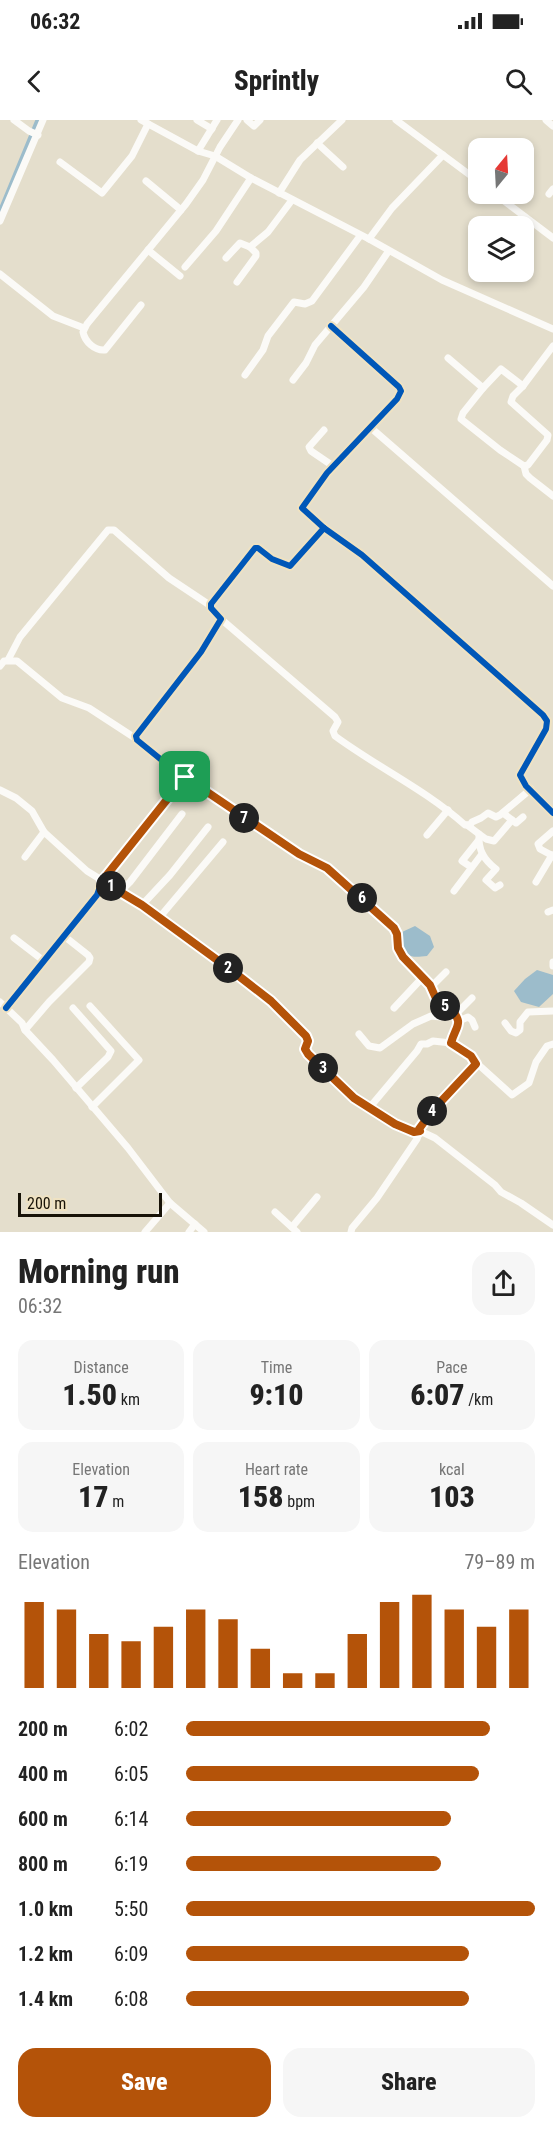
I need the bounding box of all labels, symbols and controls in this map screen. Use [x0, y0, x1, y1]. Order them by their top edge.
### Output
text: 06:32 [30, 9, 81, 34]
icon: back [18, 65, 51, 98]
text: Sprintly [234, 65, 319, 97]
icon: search [502, 65, 535, 98]
north arrow [468, 138, 534, 204]
map controls [468, 138, 534, 282]
button: layers [468, 216, 534, 282]
pin [159, 751, 210, 802]
icon: arrive [168, 760, 201, 793]
pin: 7 [229, 803, 259, 833]
text: 7 [240, 808, 248, 827]
pin: 1 [96, 871, 126, 901]
text: 1 [107, 876, 115, 895]
pin: 6 [347, 883, 377, 913]
text: 6 [358, 888, 366, 907]
pin: 2 [213, 953, 243, 983]
text: 2 [224, 958, 232, 977]
pin: 5 [430, 991, 460, 1021]
text: 5 [441, 996, 449, 1015]
pin: 3 [308, 1053, 338, 1083]
text: 3 [319, 1058, 327, 1077]
pin: 4 [417, 1096, 447, 1126]
text: 4 [428, 1101, 436, 1120]
scale bar [18, 1190, 162, 1218]
text: 200 m [27, 1194, 66, 1213]
text: Morning run [18, 1252, 180, 1291]
button: share [472, 1252, 535, 1315]
text: 06:32 [18, 1294, 62, 1318]
text: Distance [74, 1358, 129, 1377]
text: Time [261, 1358, 292, 1377]
text: Pace [436, 1358, 467, 1377]
text: 1.50 [62, 1377, 117, 1412]
text: 9:10 [249, 1377, 304, 1412]
text: 6:07 [410, 1377, 464, 1412]
text: km [117, 1390, 140, 1409]
text: /km [464, 1390, 493, 1409]
text: Elevation [72, 1460, 130, 1479]
text: Heart rate [245, 1460, 308, 1479]
text: kcal [439, 1460, 465, 1479]
text: 17 [78, 1479, 109, 1514]
text: 158 [238, 1479, 284, 1514]
text: 103 [429, 1479, 475, 1514]
text: m [109, 1492, 124, 1511]
text: bpm [284, 1492, 315, 1511]
text: Elevation [18, 1550, 90, 1574]
text: 79–89 m [464, 1550, 535, 1574]
text: 200 m [18, 1717, 68, 1741]
text: 6:02 [114, 1717, 148, 1741]
text: 400 m [18, 1762, 68, 1786]
text: 6:05 [114, 1762, 148, 1786]
text: 600 m [18, 1807, 68, 1831]
text: 6:14 [114, 1807, 148, 1831]
text: 800 m [18, 1852, 68, 1876]
text: 6:19 [114, 1852, 148, 1876]
text: 1.0 km [18, 1897, 73, 1921]
text: 5:50 [114, 1897, 148, 1921]
text: 1.2 km [18, 1942, 73, 1966]
text: 6:09 [114, 1942, 148, 1966]
text: 1.4 km [18, 1987, 73, 2011]
text: 6:08 [114, 1987, 148, 2011]
button: Save [18, 2048, 271, 2117]
button: Share [283, 2048, 535, 2117]

